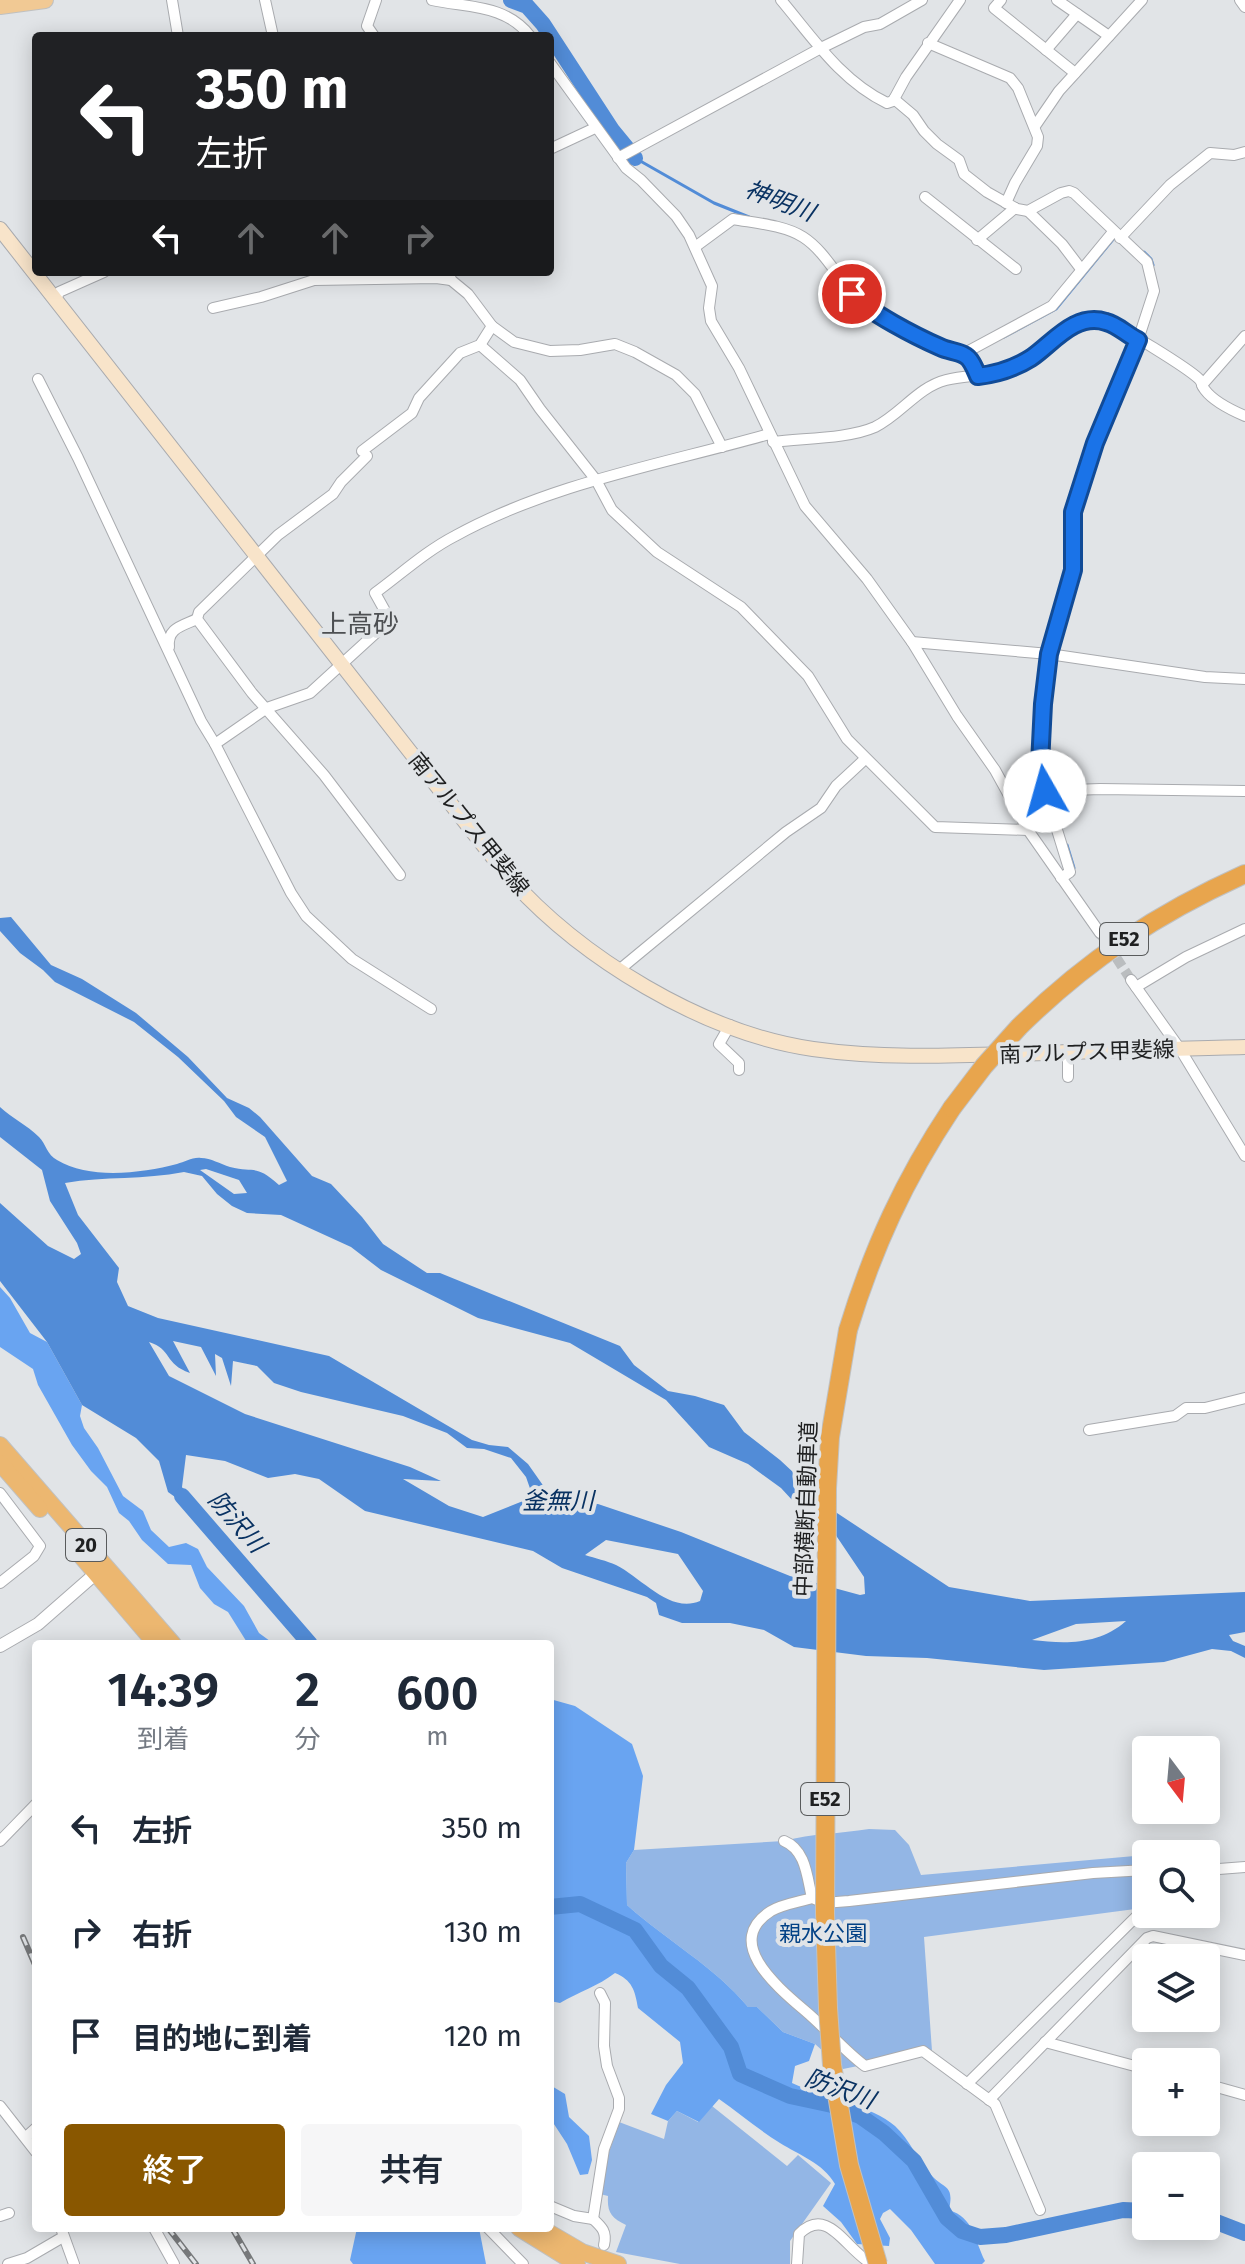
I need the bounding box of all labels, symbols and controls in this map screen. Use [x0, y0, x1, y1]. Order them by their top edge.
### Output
text: 350 m [196, 56, 349, 123]
icon: left [64, 64, 168, 168]
text: 左折 [196, 132, 268, 176]
water label: 神明川 [741, 175, 821, 228]
icon: left [145, 216, 189, 260]
icon: ahead [229, 216, 273, 260]
icon: ahead [313, 216, 357, 260]
icon: right [397, 216, 441, 260]
pin [818, 260, 886, 328]
icon: arrive [830, 272, 874, 316]
district label: 上高砂 [321, 609, 399, 640]
street label: 南アルプス甲斐線 [403, 747, 535, 901]
position arrow [1003, 749, 1087, 833]
road number: E52 [1100, 923, 1148, 955]
street label: 南アルプス甲斐線 [999, 1035, 1175, 1069]
street label: 中部横断自動車道 [789, 1421, 823, 1597]
water label: 防沢川 [203, 1486, 273, 1561]
water label: 釜無川 [522, 1487, 597, 1515]
road number: 20 [66, 1529, 106, 1561]
text: 14:39 [108, 1661, 219, 1719]
text: 2 [295, 1661, 320, 1719]
text: 600 [396, 1664, 478, 1722]
text: m [426, 1721, 448, 1752]
text: 到着 [137, 1724, 189, 1755]
text: 分 [295, 1724, 321, 1755]
north arrow [1132, 1736, 1220, 1824]
map controls [1132, 1736, 1220, 2240]
road number: E52 [801, 1783, 849, 1815]
icon: left [64, 1806, 108, 1850]
text: 350 m [442, 1810, 522, 1846]
text: 左折 [132, 1813, 192, 1849]
button: search [1132, 1840, 1220, 1928]
icon: right [64, 1910, 108, 1954]
text: 130 m [444, 1914, 522, 1950]
text: 右折 [132, 1917, 192, 1953]
park label: 親水公園 [779, 1920, 867, 1947]
button: layers [1132, 1944, 1220, 2032]
icon: arrive [64, 2014, 108, 2058]
text: 120 m [444, 2018, 522, 2054]
text: 目的地に到着 [132, 2021, 312, 2057]
button: + [1132, 2048, 1220, 2136]
water label: 防沢川 [801, 2064, 881, 2115]
button: 終了 [64, 2124, 285, 2216]
button: 共有 [301, 2124, 522, 2216]
button: − [1132, 2152, 1220, 2240]

